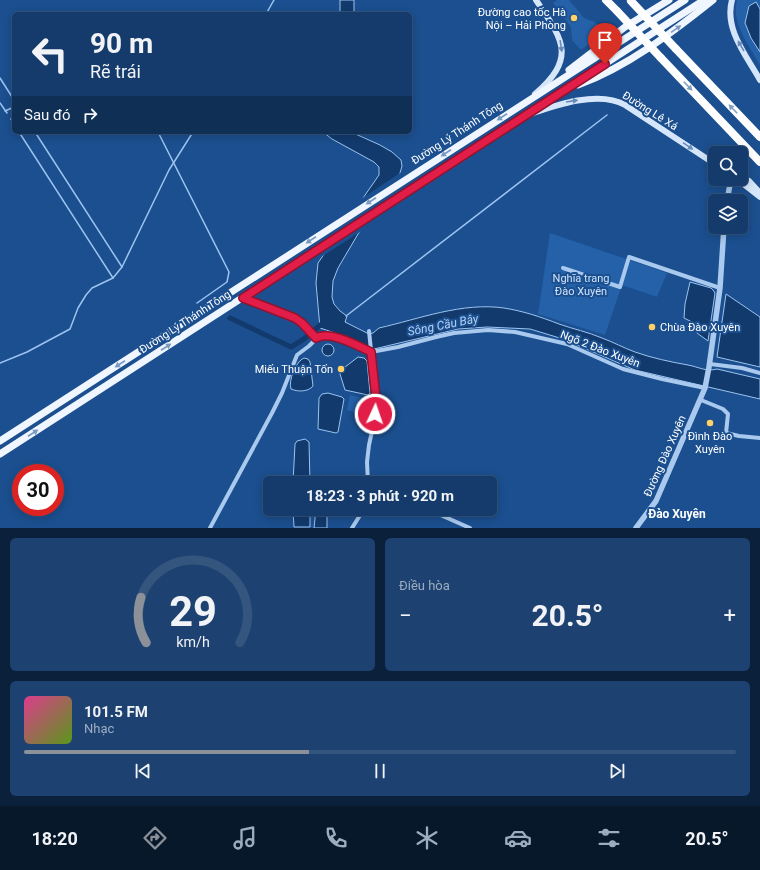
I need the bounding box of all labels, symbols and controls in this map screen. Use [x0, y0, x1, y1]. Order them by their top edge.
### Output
place label: Đường cao tốc Hà Nội – Hải Phòng [478, 6, 566, 32]
marker: Đường cao tốc Hà Nội – Hải Phòng [569, 13, 579, 23]
pin [588, 23, 622, 64]
one-way arrow [670, 24, 681, 33]
text: 90 m [90, 27, 153, 60]
icon: left [24, 28, 76, 80]
icon: arrive [594, 29, 616, 51]
one-way arrow [558, 40, 564, 52]
one-way arrow [737, 40, 744, 52]
text: Rẽ trái [90, 61, 141, 82]
one-way arrow [683, 81, 692, 91]
street label: Đường Lê Xá [620, 89, 680, 133]
one-way arrow [566, 98, 578, 104]
street label: Đường Lý Thánh Tông [409, 99, 505, 167]
icon: right [79, 104, 101, 126]
one-way arrow [728, 104, 738, 114]
text: Sau đó [24, 106, 71, 124]
one-way arrow [497, 113, 507, 121]
one-way arrow [682, 143, 694, 150]
map controls [708, 146, 748, 234]
button: search [708, 146, 748, 186]
one-way arrow [440, 149, 451, 157]
button: layers [708, 194, 748, 234]
one-way arrow [366, 197, 376, 205]
one-way arrow [306, 236, 316, 244]
park label: Nghĩa trang Đào Xuyên [553, 272, 609, 298]
street label: Đường Lý Thánh Tông [137, 288, 233, 356]
water label: Sông Cầu Bây [406, 311, 480, 339]
place label: Chùa Đào Xuyên [660, 321, 740, 334]
marker: Chùa Đào Xuyên [647, 322, 657, 332]
street label: Ngõ 2 Đào Xuyên [558, 328, 642, 370]
one-way arrow [160, 344, 171, 351]
one-way arrow [114, 360, 126, 367]
place label: Miếu Thuận Tốn [255, 363, 333, 376]
marker: Miếu Thuận Tốn [336, 364, 346, 374]
position arrow [354, 393, 396, 435]
street label: Đường Đào Xuyên [641, 413, 689, 499]
marker: Đình Đào Xuyên [705, 418, 715, 428]
one-way arrow [28, 429, 38, 437]
place label: Đình Đào Xuyên [688, 430, 732, 456]
speed limit sign: 30 [12, 464, 64, 516]
text: 18:23 · 3 phút · 920 m [306, 487, 454, 505]
district label: Đào Xuyên [648, 507, 706, 521]
text: Điều hòa [399, 578, 450, 593]
text: 29 [169, 586, 216, 635]
text: 20.5° [532, 598, 604, 633]
text: − [399, 603, 412, 628]
text: + [724, 603, 736, 628]
text: km/h [176, 633, 209, 649]
text: 101.5 FM [84, 703, 148, 721]
text: Nhạc [84, 721, 114, 736]
icon: previous [132, 760, 154, 782]
icon: pause [369, 760, 391, 782]
icon: next [606, 760, 628, 782]
icon: directions [141, 824, 169, 852]
icon: music [231, 824, 259, 852]
icon: phone [322, 824, 350, 852]
icon: climate [413, 824, 441, 852]
icon: car [504, 824, 532, 852]
icon: filters [595, 824, 623, 852]
text: 18:20 [31, 828, 78, 849]
text: 20.5° [685, 828, 729, 849]

